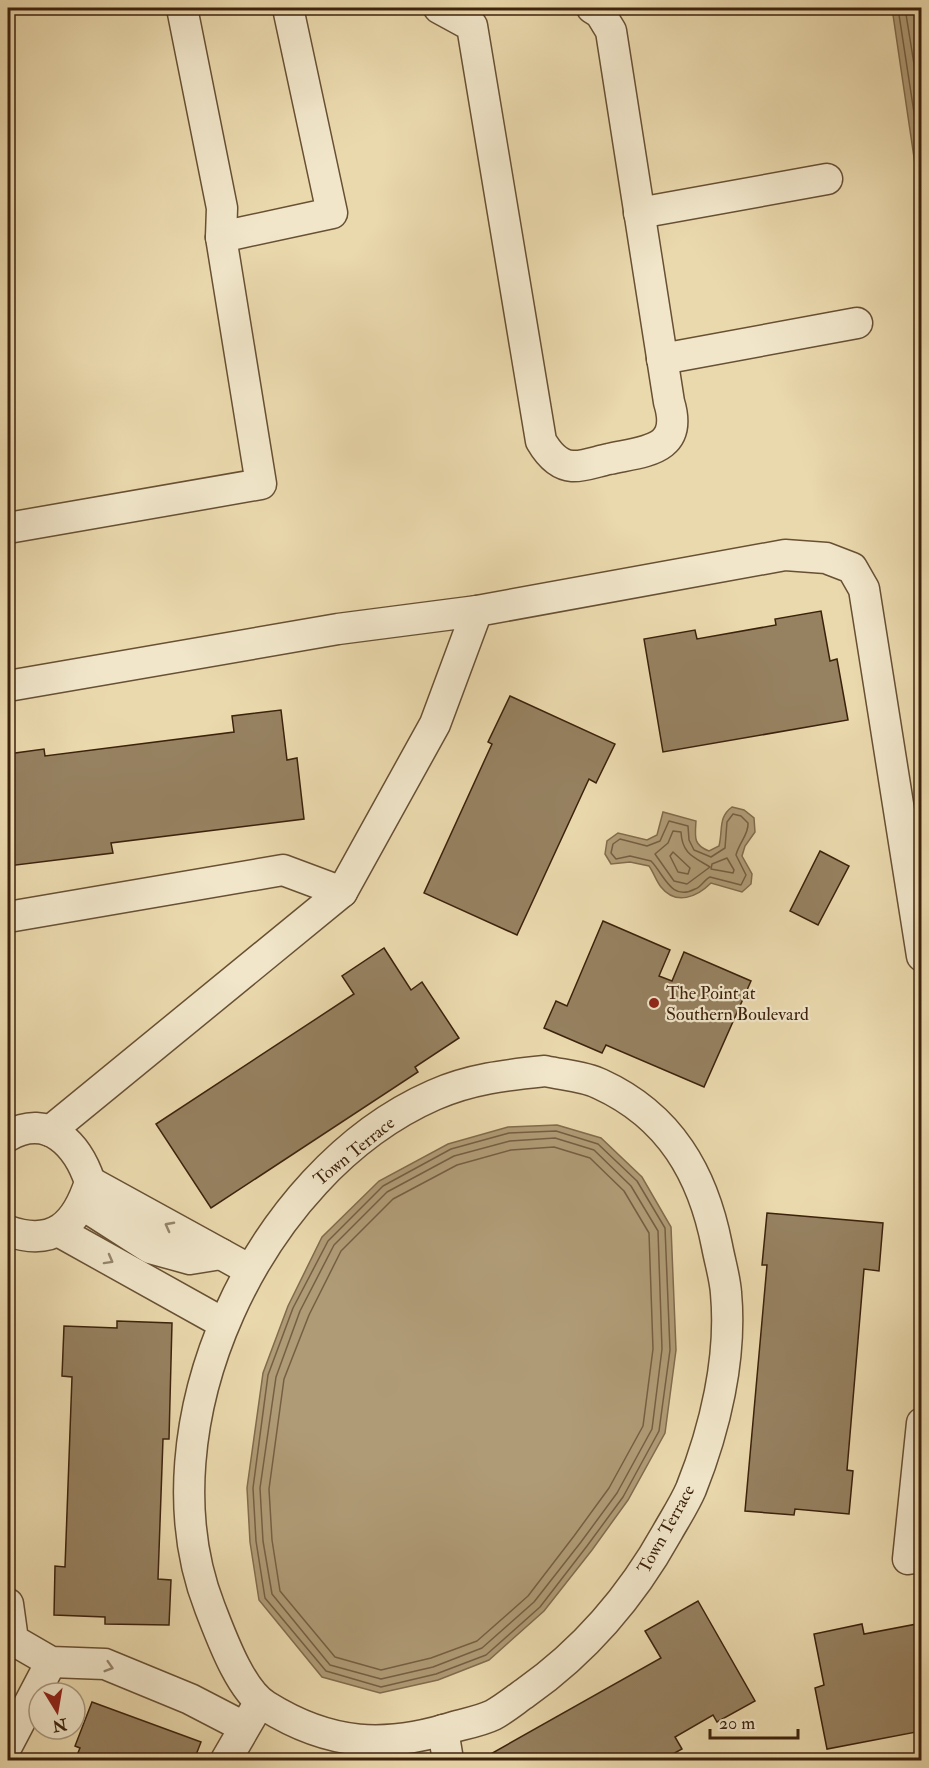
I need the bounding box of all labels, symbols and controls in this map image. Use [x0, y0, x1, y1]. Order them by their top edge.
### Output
place label: The Point at Southern Boulevard [666, 982, 809, 1026]
marker: The Point at Southern Boulevard [647, 996, 661, 1010]
street label: Town Terrace [309, 1111, 400, 1191]
one-way arrow [165, 1222, 175, 1233]
one-way arrow [103, 1253, 113, 1264]
street label: Town Terrace [633, 1480, 700, 1578]
one-way arrow [103, 1660, 114, 1672]
north arrow [27, 1681, 87, 1741]
scale bar [710, 1702, 798, 1740]
text: 20 m [719, 1712, 755, 1735]
text: N [50, 1713, 70, 1736]

